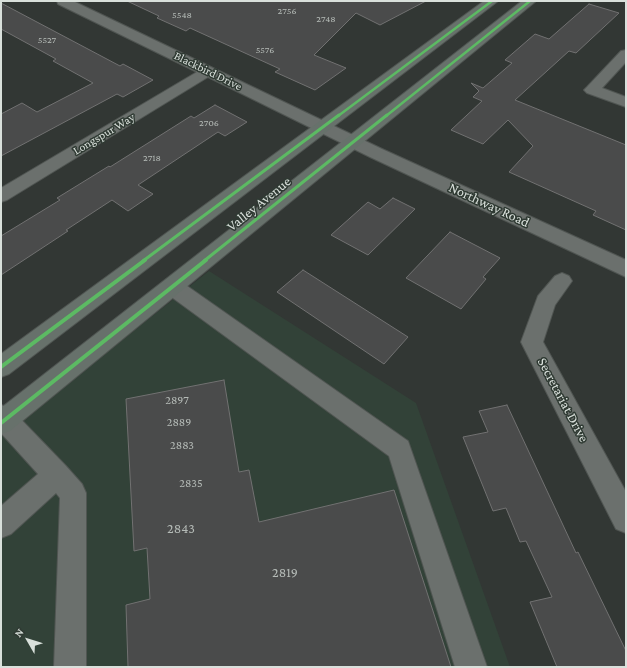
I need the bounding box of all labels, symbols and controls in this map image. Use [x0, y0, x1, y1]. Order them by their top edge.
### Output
house number: 2756 [278, 5, 296, 17]
house number: 5548 [172, 9, 192, 21]
house number: 2748 [316, 13, 336, 25]
house number: 5527 [38, 34, 56, 46]
house number: 5576 [256, 44, 274, 56]
street label: Blackbird Drive [172, 48, 244, 94]
street label: Longspur Way [70, 110, 138, 158]
house number: 2706 [199, 117, 219, 129]
house number: 2718 [143, 152, 161, 164]
street label: Valley Avenue [224, 173, 294, 235]
street label: Northway Road [446, 179, 532, 231]
street label: Secretariat Drive [534, 355, 592, 445]
house number: 2897 [165, 393, 189, 407]
house number: 2889 [167, 415, 191, 429]
house number: 2883 [170, 438, 194, 452]
house number: 2835 [179, 476, 203, 490]
house number: 2843 [167, 521, 195, 537]
house number: 2819 [272, 565, 298, 581]
north arrow [8, 620, 48, 660]
text: N [12, 626, 26, 639]

